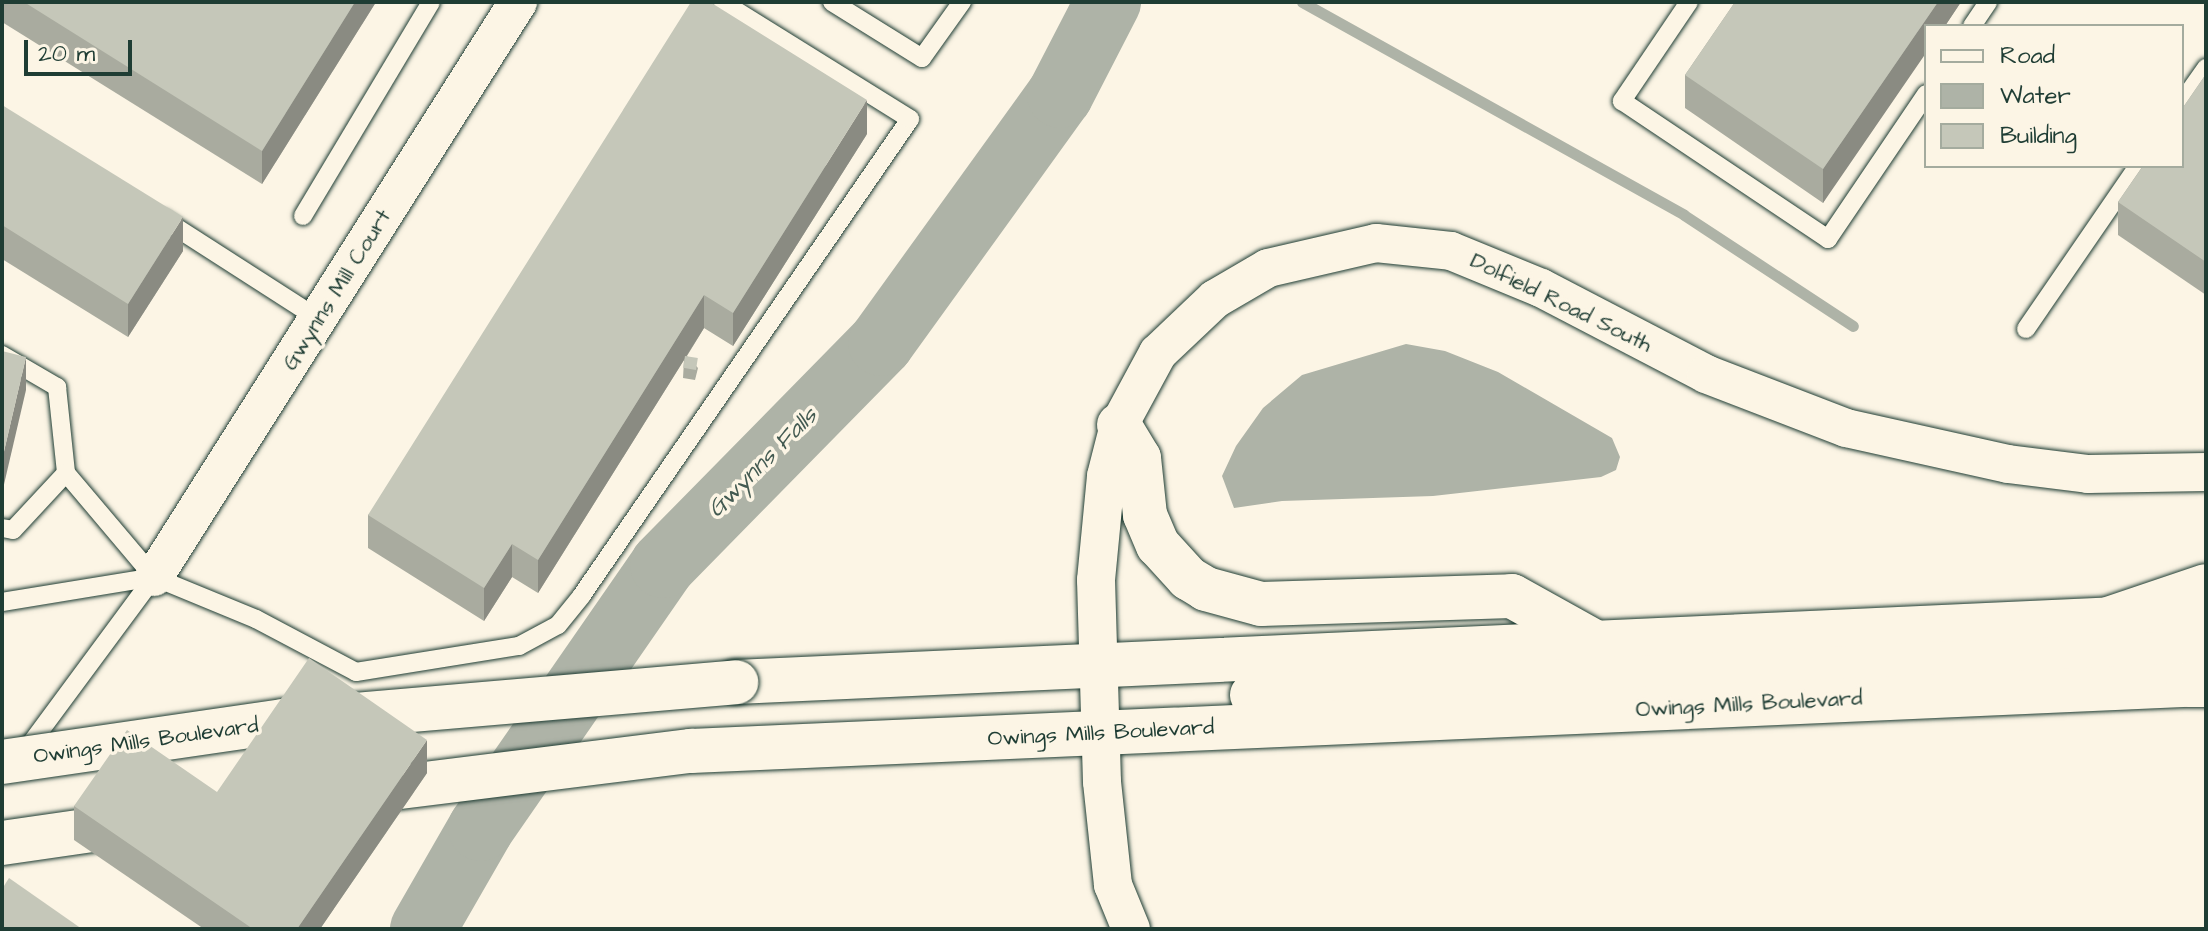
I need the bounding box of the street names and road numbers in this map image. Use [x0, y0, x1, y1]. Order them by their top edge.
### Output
street label: Gwynns Mill Court [277, 205, 397, 375]
street label: Dolfield Road South [1466, 248, 1656, 358]
street label: Owings Mills Boulevard [1635, 685, 1863, 723]
street label: Owings Mills Boulevard [32, 712, 260, 770]
street label: Owings Mills Boulevard [987, 714, 1215, 752]

